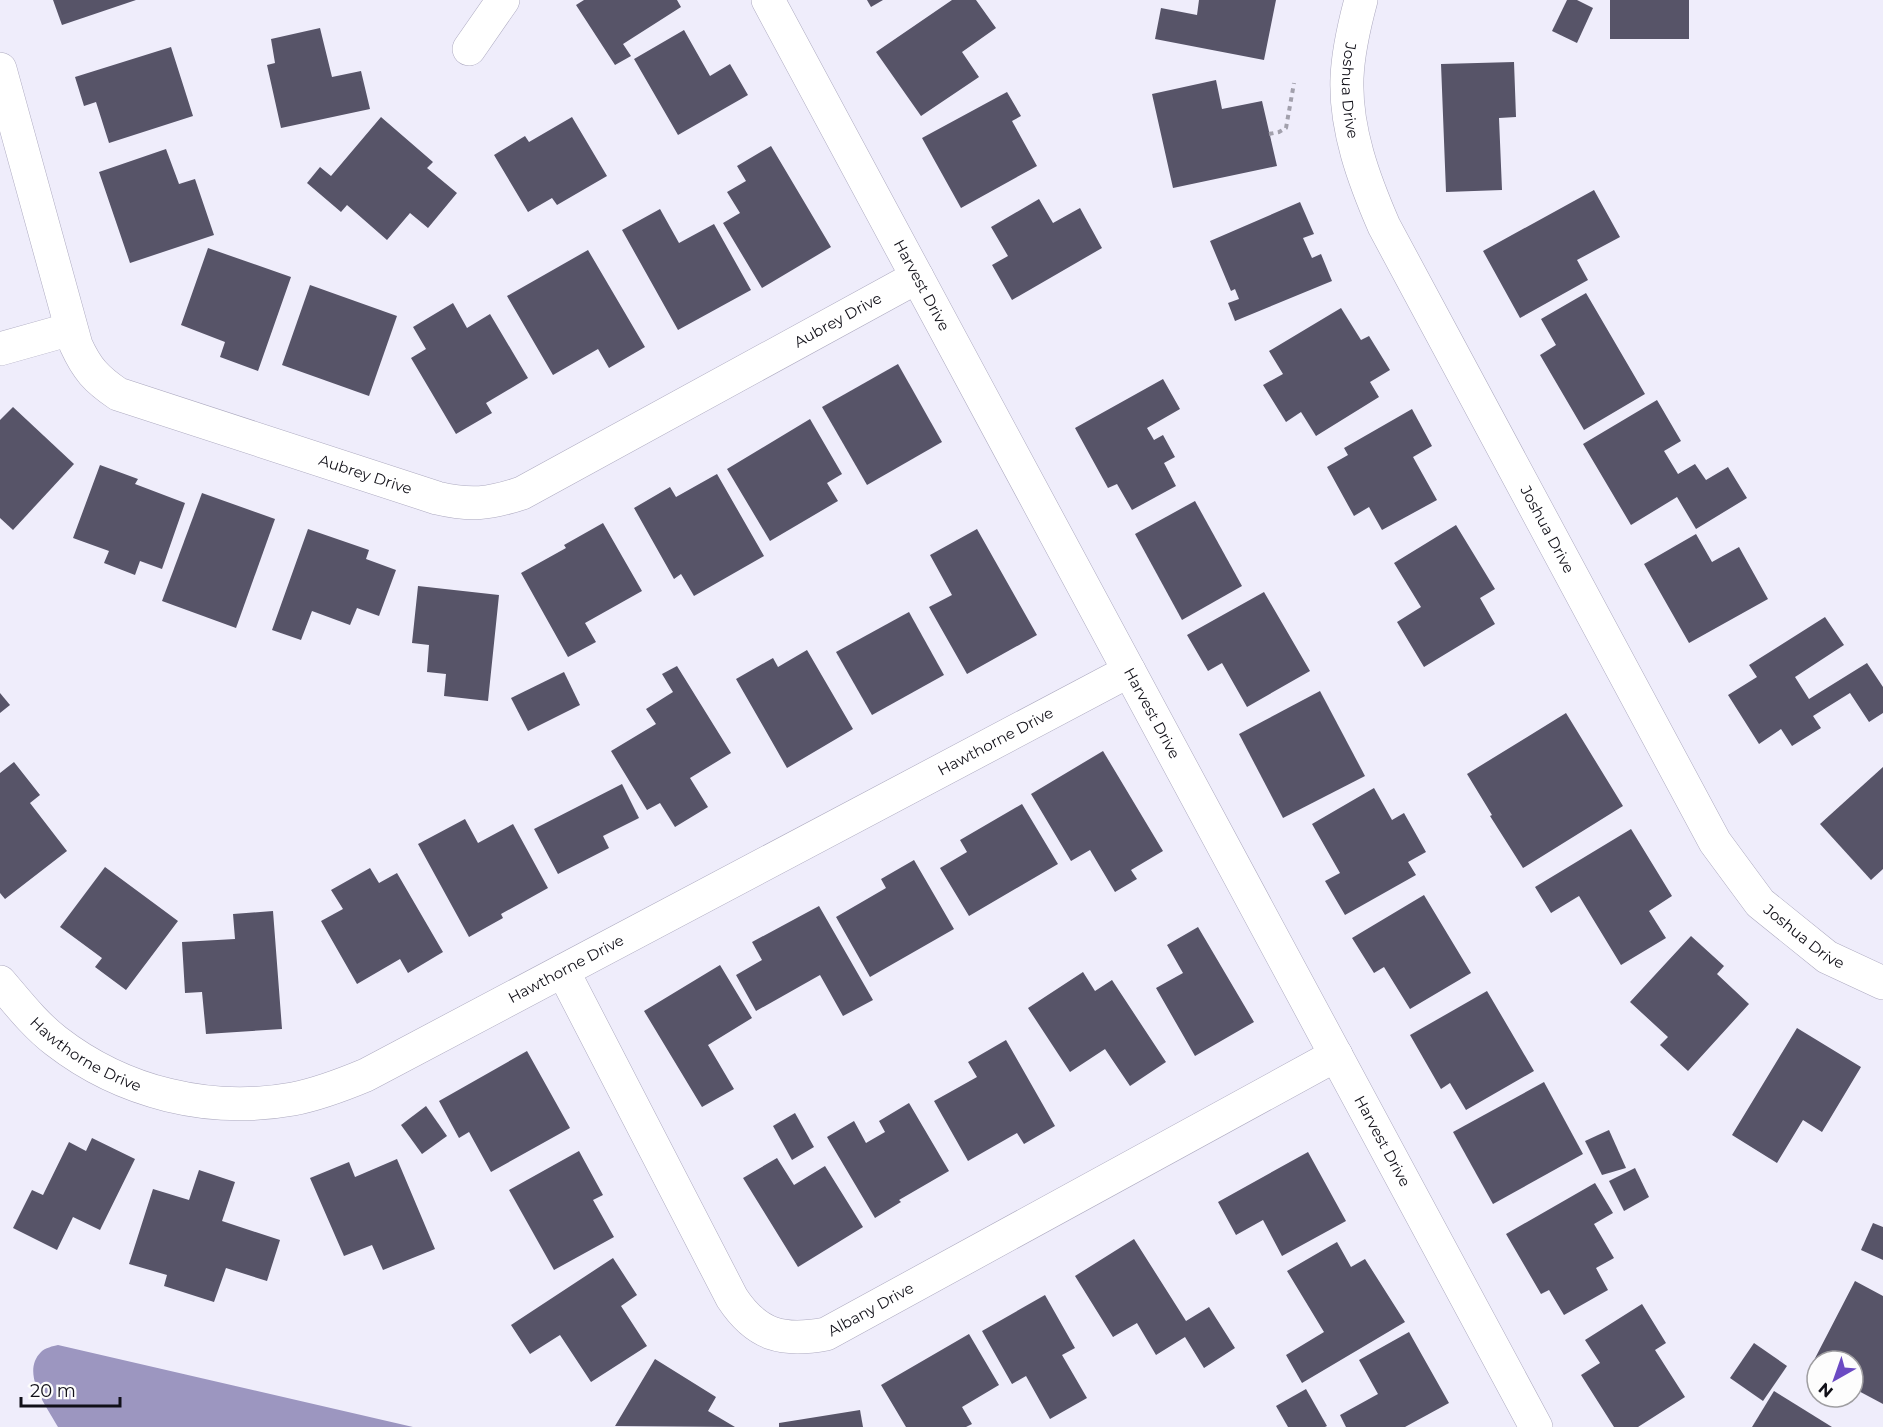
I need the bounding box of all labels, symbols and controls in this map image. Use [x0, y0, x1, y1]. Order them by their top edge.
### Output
street label: Joshua Drive [1338, 40, 1363, 140]
street label: Harvest Drive [890, 236, 954, 334]
street label: Aubrey Drive [790, 288, 885, 351]
street label: Aubrey Drive [316, 450, 415, 498]
street label: Joshua Drive [1516, 482, 1579, 576]
street label: Harvest Drive [1120, 664, 1185, 762]
street label: Hawthorne Drive [934, 703, 1056, 780]
street label: Joshua Drive [1759, 899, 1847, 973]
street label: Hawthorne Drive [505, 930, 627, 1007]
street label: Hawthorne Drive [26, 1013, 144, 1095]
street label: Harvest Drive [1350, 1092, 1415, 1190]
street label: Albany Drive [824, 1278, 917, 1340]
north arrow [1805, 1349, 1865, 1409]
scale bar [21, 1370, 120, 1408]
text: N [1815, 1379, 1837, 1402]
text: 20 m [30, 1380, 76, 1402]

